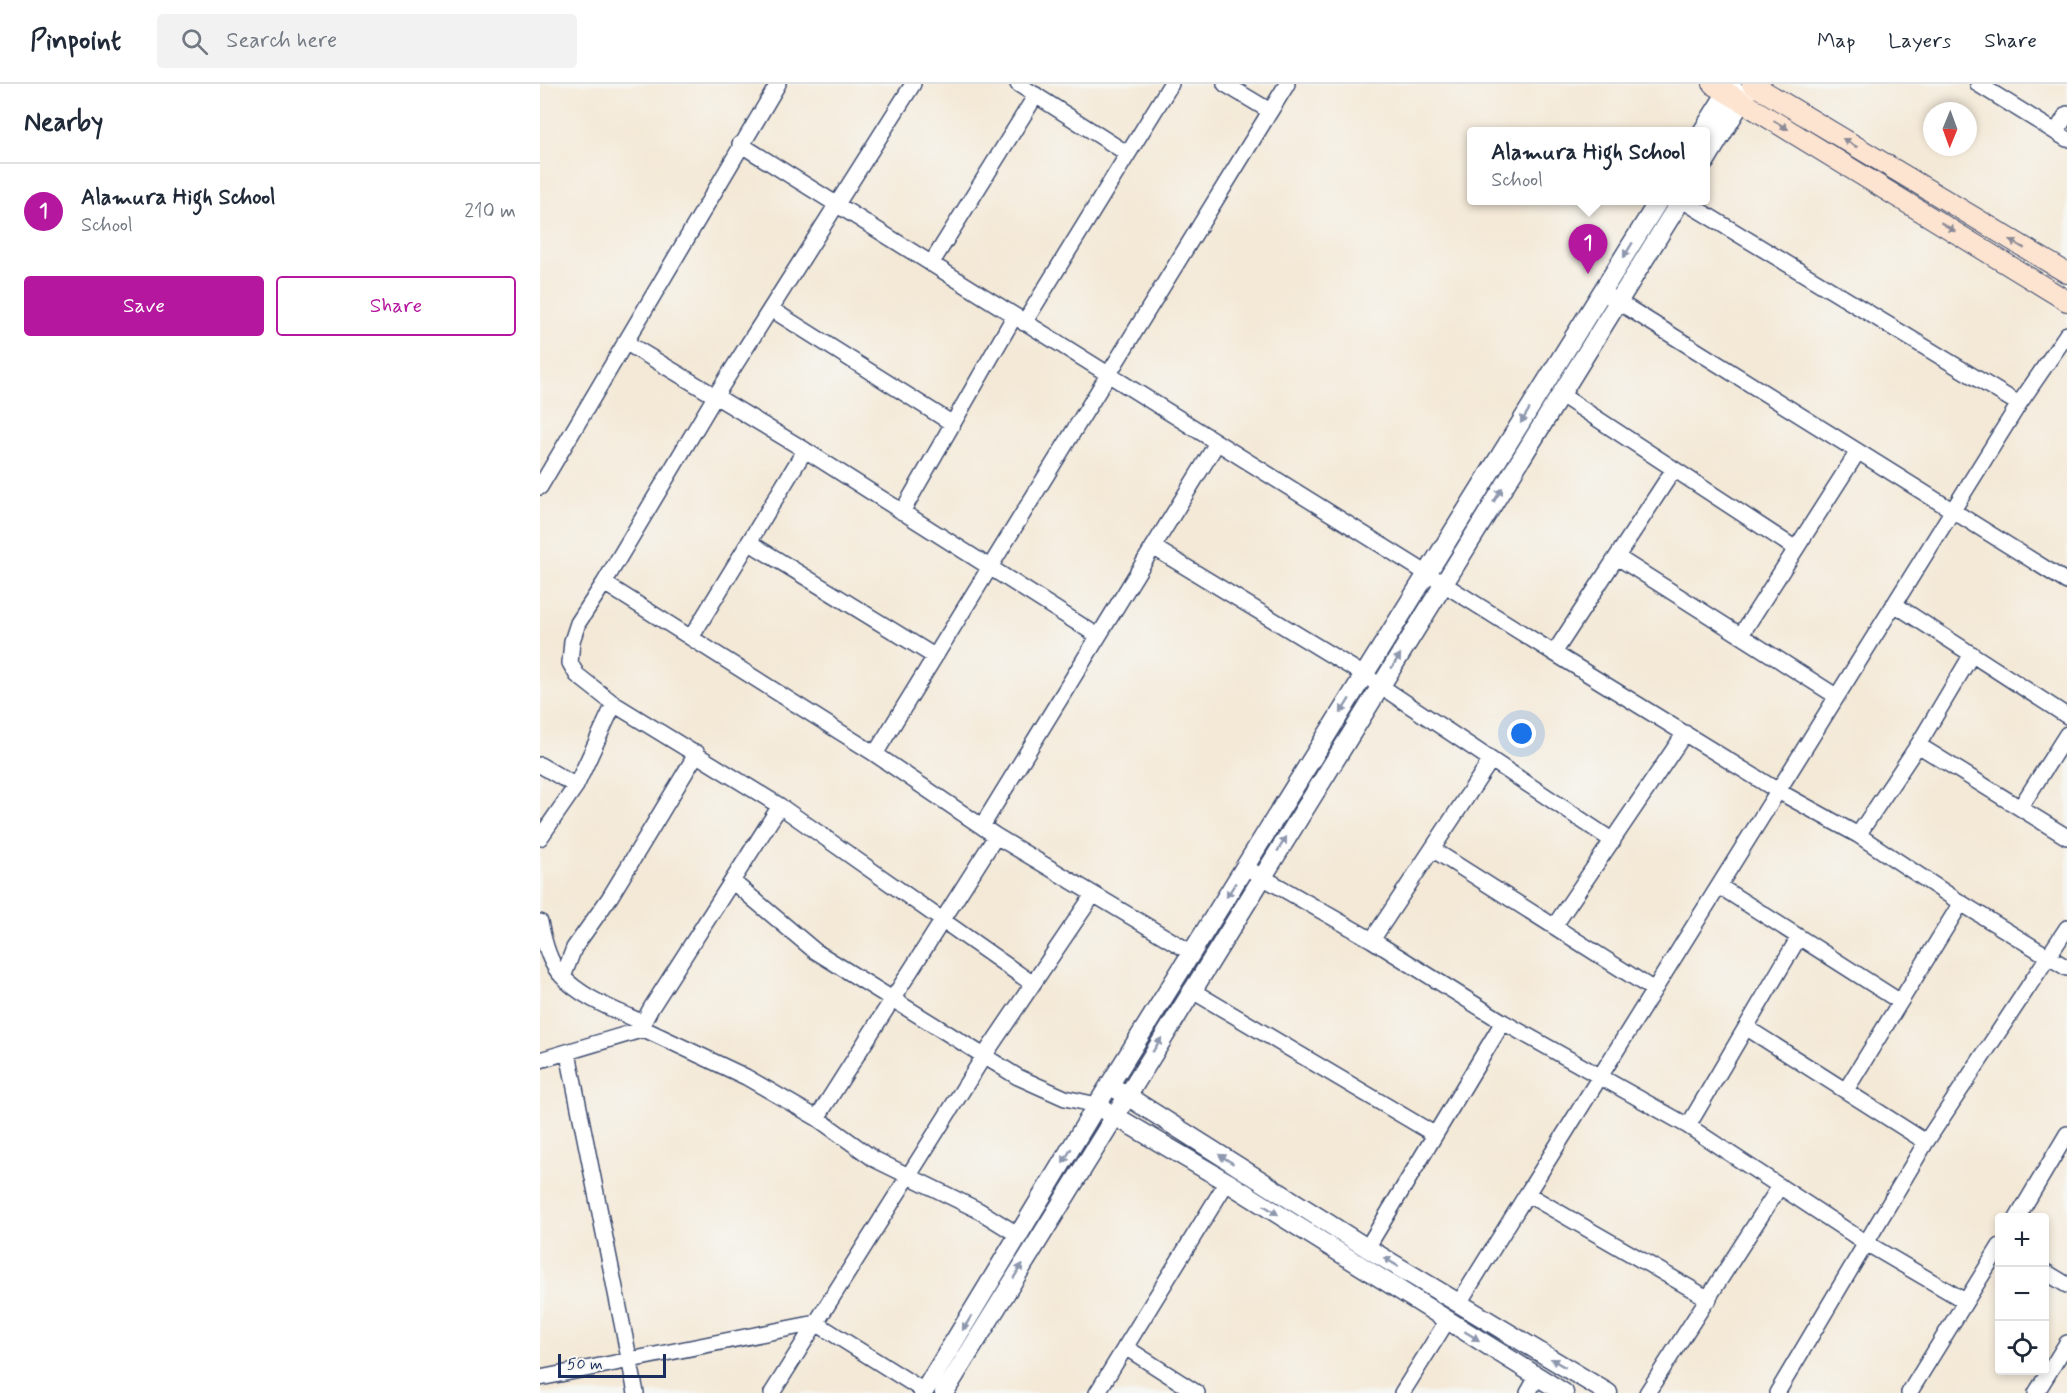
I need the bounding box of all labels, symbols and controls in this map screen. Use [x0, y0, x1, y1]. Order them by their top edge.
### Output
search box [157, 14, 577, 68]
text: Pinpoint [30, 23, 121, 60]
icon: search [178, 25, 211, 58]
text: Search here [226, 27, 337, 55]
text: Map [1817, 27, 1855, 55]
text: Layers [1888, 27, 1951, 55]
text: Share [1984, 27, 2037, 55]
north arrow [1923, 102, 1977, 156]
text: Nearby [24, 106, 103, 140]
one-way arrow [1773, 120, 1789, 131]
popup [1467, 127, 1710, 205]
one-way arrow [1842, 138, 1858, 149]
text: Alamura High School [1491, 139, 1686, 167]
text: School [1491, 167, 1543, 194]
text: Alamura High School [81, 184, 276, 212]
text: 1 [39, 198, 48, 225]
text: 210 m [464, 198, 516, 225]
text: School [81, 212, 133, 239]
one-way arrow [1940, 221, 1956, 232]
pin: 1 [1568, 224, 1608, 274]
one-way arrow [2009, 238, 2025, 249]
one-way arrow [1623, 242, 1634, 258]
button: Save [24, 276, 264, 336]
button: Share [276, 276, 516, 336]
one-way arrow [1520, 408, 1531, 424]
one-way arrow [1493, 487, 1504, 503]
one-way arrow [1390, 653, 1401, 669]
one-way arrow [1339, 698, 1350, 714]
your location [1507, 719, 1536, 748]
one-way arrow [1276, 836, 1287, 852]
one-way arrow [1226, 882, 1237, 898]
one-way arrow [1151, 1037, 1162, 1053]
one-way arrow [1062, 1148, 1073, 1164]
one-way arrow [1218, 1153, 1234, 1164]
one-way arrow [1263, 1204, 1279, 1216]
map controls [1995, 1213, 2049, 1375]
button: + [1995, 1213, 2049, 1267]
one-way arrow [1383, 1257, 1399, 1268]
one-way arrow [1013, 1263, 1024, 1279]
button: − [1995, 1267, 2049, 1321]
one-way arrow [961, 1315, 972, 1331]
button: locate [1995, 1321, 2049, 1375]
one-way arrow [1464, 1331, 1480, 1342]
scale bar [558, 1351, 666, 1378]
text: 50 m [567, 1354, 603, 1375]
one-way arrow [1549, 1358, 1566, 1368]

